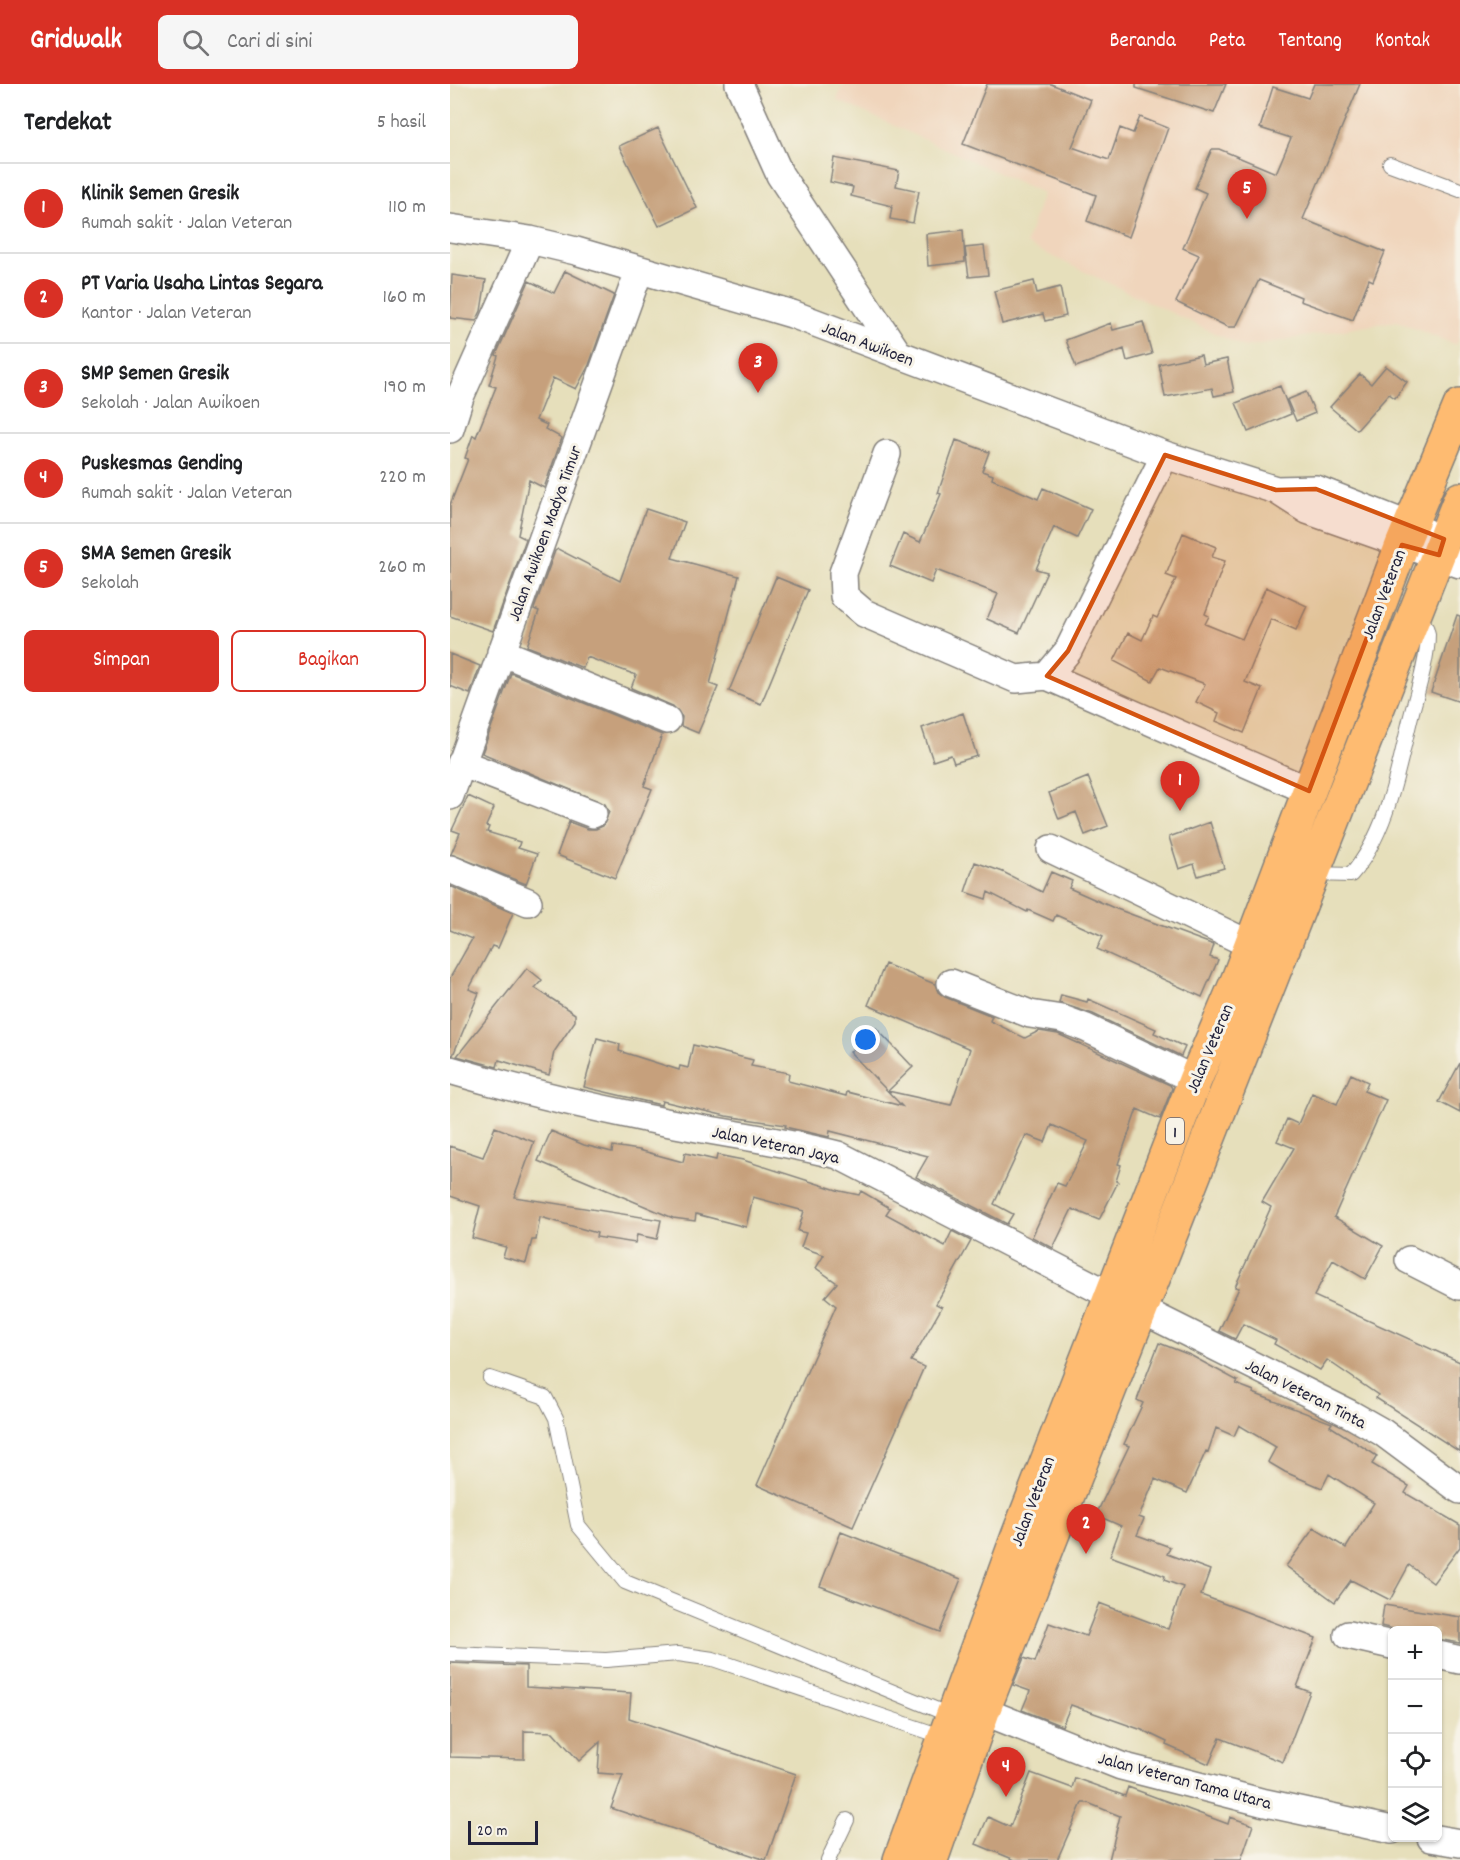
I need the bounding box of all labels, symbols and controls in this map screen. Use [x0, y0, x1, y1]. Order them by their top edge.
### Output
search box [158, 15, 578, 69]
text: Gridwalk [30, 22, 122, 62]
icon: search [179, 26, 212, 59]
text: Cari di sini [227, 27, 312, 58]
text: Beranda [1110, 27, 1176, 57]
text: Peta [1209, 27, 1245, 57]
text: Tentang [1278, 27, 1342, 57]
text: Kontak [1375, 27, 1430, 57]
text: Terdekat [24, 105, 112, 142]
text: 5 hasil [377, 109, 426, 137]
pin: 5 [1228, 170, 1266, 219]
text: Klinik Semen Gresik [81, 179, 239, 210]
text: 1 [41, 194, 46, 222]
text: 110 m [388, 194, 426, 222]
text: Rumah sakit · Jalan Veteran [81, 210, 292, 238]
text: PT Varia Usaha Lintas Segara [81, 269, 323, 300]
text: 2 [39, 284, 48, 312]
text: 160 m [383, 284, 426, 312]
text: Kantor · Jalan Veteran [81, 300, 252, 328]
street label: Jalan Awikoen [818, 316, 917, 374]
pin: 3 [738, 344, 778, 393]
text: SMP Semen Gresik [81, 359, 229, 390]
text: 3 [39, 374, 48, 402]
text: 190 m [383, 374, 426, 402]
text: Sekolah · Jalan Awikoen [81, 390, 260, 418]
street label: Jalan Awikoen Madya Timur [503, 442, 590, 625]
text: Puskesmas Gending [81, 449, 243, 480]
text: 4 [39, 464, 48, 492]
text: 220 m [379, 464, 426, 492]
text: Rumah sakit · Jalan Veteran [81, 480, 292, 508]
text: SMA Semen Gresik [81, 539, 231, 570]
street label: Jalan Veteran [1357, 546, 1414, 644]
text: 5 [39, 554, 48, 582]
text: 260 m [378, 554, 426, 582]
text: Sekolah [81, 570, 139, 598]
button: Simpan [24, 630, 219, 692]
button: Bagikan [231, 630, 426, 692]
pin: 1 [1160, 762, 1200, 811]
street label: Jalan Veteran [1181, 1000, 1241, 1097]
your location [851, 1025, 880, 1054]
road number: 1 [1166, 1118, 1184, 1144]
street label: Jalan Veteran Jaya [710, 1121, 842, 1172]
street label: Jalan Veteran Tinta [1240, 1354, 1370, 1437]
street label: Jalan Veteran [1006, 1453, 1063, 1551]
pin: 2 [1066, 1504, 1106, 1554]
map controls [1388, 1626, 1442, 1842]
button: + [1388, 1626, 1442, 1680]
button: − [1388, 1680, 1442, 1734]
button: locate [1388, 1734, 1442, 1788]
street label: Jalan Veteran Tama Utara [1095, 1747, 1274, 1818]
pin: 4 [986, 1748, 1026, 1797]
button: layers [1388, 1788, 1442, 1842]
scale bar [468, 1818, 538, 1846]
text: 20 m [477, 1820, 507, 1843]

